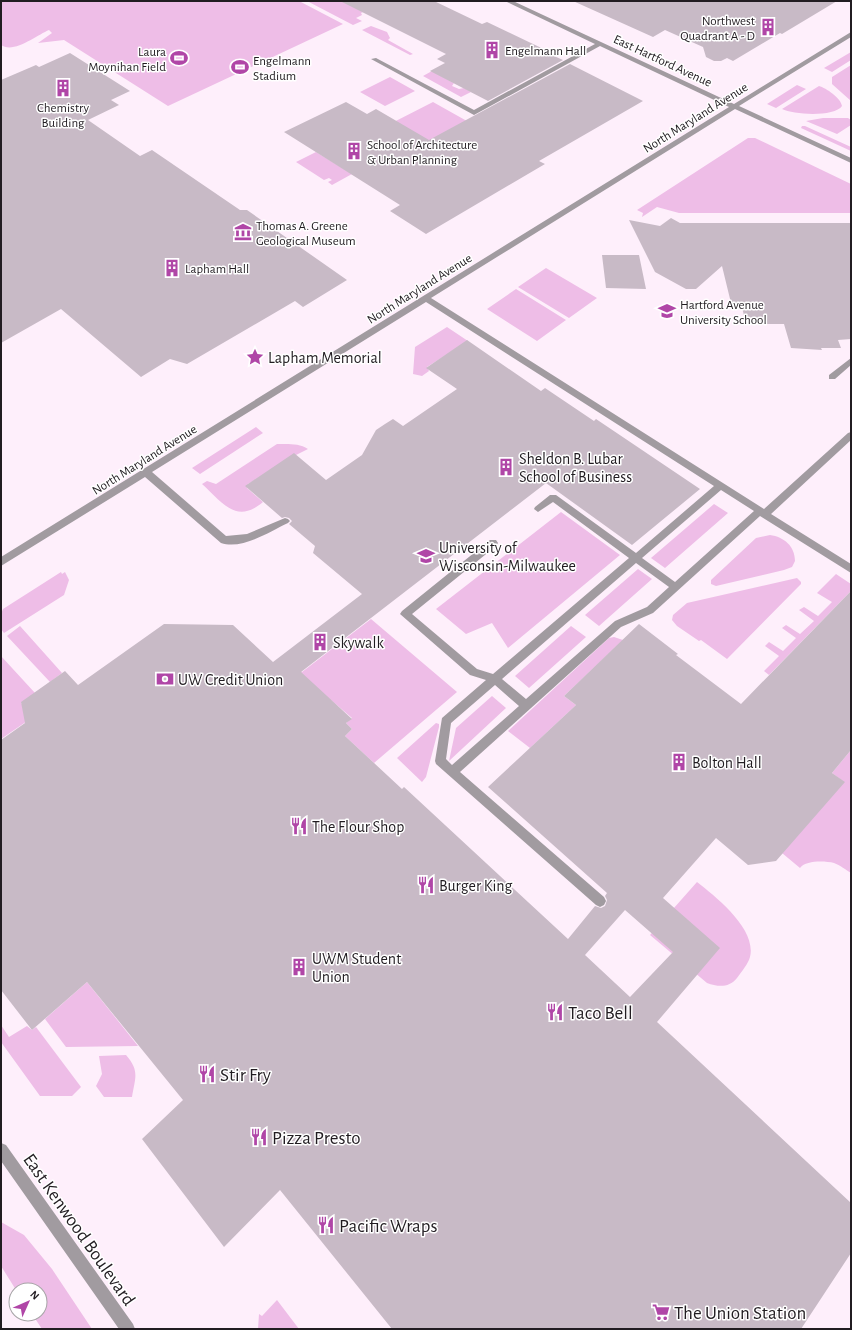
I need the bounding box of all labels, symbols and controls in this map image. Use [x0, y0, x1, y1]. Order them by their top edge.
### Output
place label: Northwest Quadrant A - D [680, 15, 755, 43]
building icon: Northwest Quadrant A - D [758, 17, 778, 37]
street label: East Hartford Avenue [611, 33, 714, 90]
building icon: Engelmann Hall [482, 40, 502, 60]
place label: Engelmann Hall [505, 45, 586, 58]
place label: Laura Moynihan Field [88, 46, 166, 74]
sports icon: Laura Moynihan Field [169, 48, 189, 68]
place label: Engelmann Stadium [253, 55, 311, 83]
sports icon: Engelmann Stadium [230, 57, 250, 77]
building icon: Chemistry Building [53, 78, 73, 98]
street label: North Maryland Avenue [641, 81, 750, 156]
place label: Chemistry Building [37, 102, 89, 130]
place label: School of Architecture & Urban Planning [367, 139, 477, 167]
building icon: School of Architecture & Urban Planning [344, 141, 364, 161]
place label: Thomas A. Greene Geological Museum [256, 220, 356, 248]
museum icon: Thomas A. Greene Geological Museum [233, 222, 253, 242]
street label: North Maryland Avenue [365, 252, 474, 327]
building icon: Lapham Hall [162, 258, 182, 278]
place label: Lapham Hall [185, 263, 249, 276]
place label: Hartford Avenue University School [680, 299, 767, 327]
school or university icon: Hartford Avenue University School [657, 301, 677, 321]
place icon: Lapham Memorial [245, 347, 265, 367]
place label: Lapham Memorial [268, 350, 382, 366]
street label: North Maryland Avenue [90, 423, 199, 498]
place label: Sheldon B. Lubar School of Business [519, 451, 632, 485]
building icon: Sheldon B. Lubar School of Business [496, 457, 516, 477]
place label: University of Wisconsin-Milwaukee [439, 540, 576, 574]
school or university icon: University of Wisconsin-Milwaukee [416, 546, 436, 566]
building icon: Skywalk [310, 632, 330, 652]
place label: Skywalk [333, 635, 384, 652]
bank icon: UW Credit Union [155, 669, 175, 689]
place label: UW Credit Union [178, 672, 283, 688]
building icon: Bolton Hall [669, 752, 689, 772]
place label: Bolton Hall [692, 755, 762, 771]
restaurant icon: The Flour Shop [289, 816, 309, 836]
place label: The Flour Shop [312, 819, 404, 835]
restaurant icon: Burger King [416, 875, 436, 895]
place label: Burger King [439, 878, 513, 894]
place label: UWM Student Union [312, 951, 401, 985]
building icon: UWM Student Union [289, 957, 309, 977]
restaurant icon: Taco Bell [545, 1002, 565, 1022]
place label: Taco Bell [568, 1004, 633, 1023]
restaurant icon: Stir Fry [197, 1064, 217, 1084]
place label: Stir Fry [220, 1066, 271, 1085]
restaurant icon: Pizza Presto [249, 1127, 269, 1147]
place label: Pizza Presto [272, 1129, 361, 1148]
street label: East Kenwood Boulevard [19, 1150, 139, 1310]
restaurant icon: Pacific Wraps [316, 1215, 336, 1235]
place label: Pacific Wraps [339, 1217, 438, 1236]
north arrow [8, 1282, 48, 1322]
text: N [28, 1289, 41, 1302]
supermarket icon: The Union Station [651, 1302, 671, 1322]
place label: The Union Station [674, 1304, 806, 1323]

